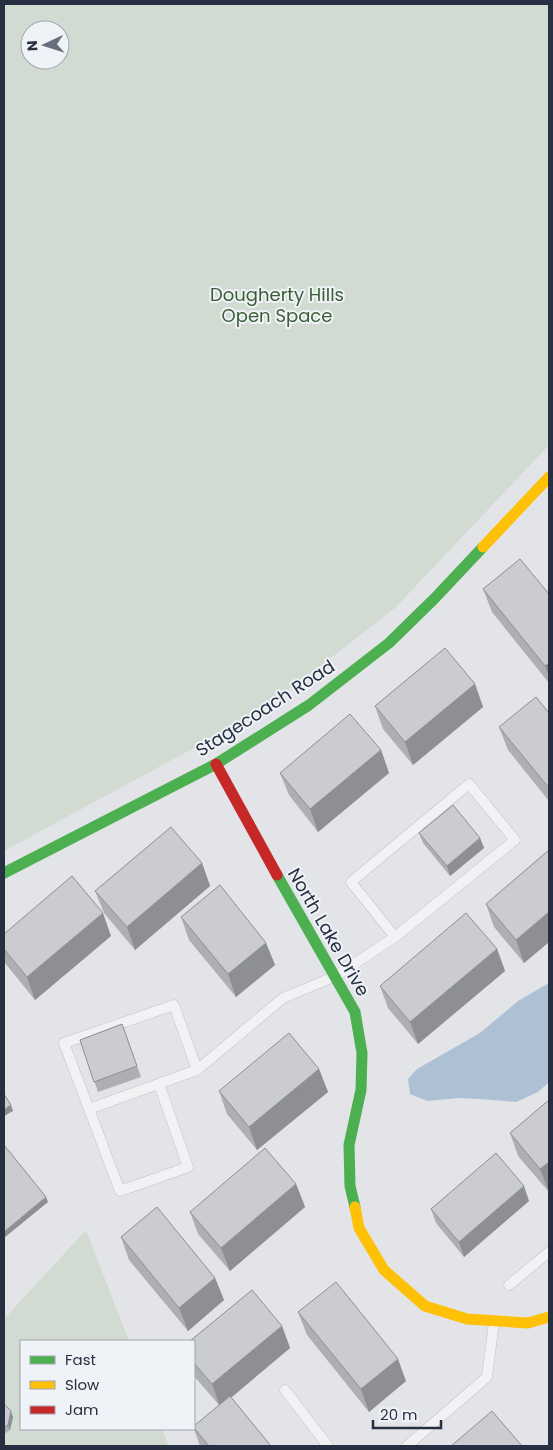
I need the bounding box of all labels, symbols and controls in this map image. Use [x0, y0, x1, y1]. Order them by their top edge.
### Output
north arrow [20, 20, 70, 70]
text: N [22, 40, 42, 52]
park label: Dougherty Hills Open Space [210, 282, 344, 328]
street label: Stagecoach Road [191, 654, 339, 762]
street label: North Lake Drive [282, 863, 376, 1001]
legend [20, 1340, 195, 1430]
text: Fast [65, 1349, 96, 1370]
text: Slow [65, 1374, 100, 1395]
scale bar [373, 1398, 440, 1430]
text: Jam [65, 1399, 99, 1420]
text: 20 m [380, 1404, 418, 1425]

